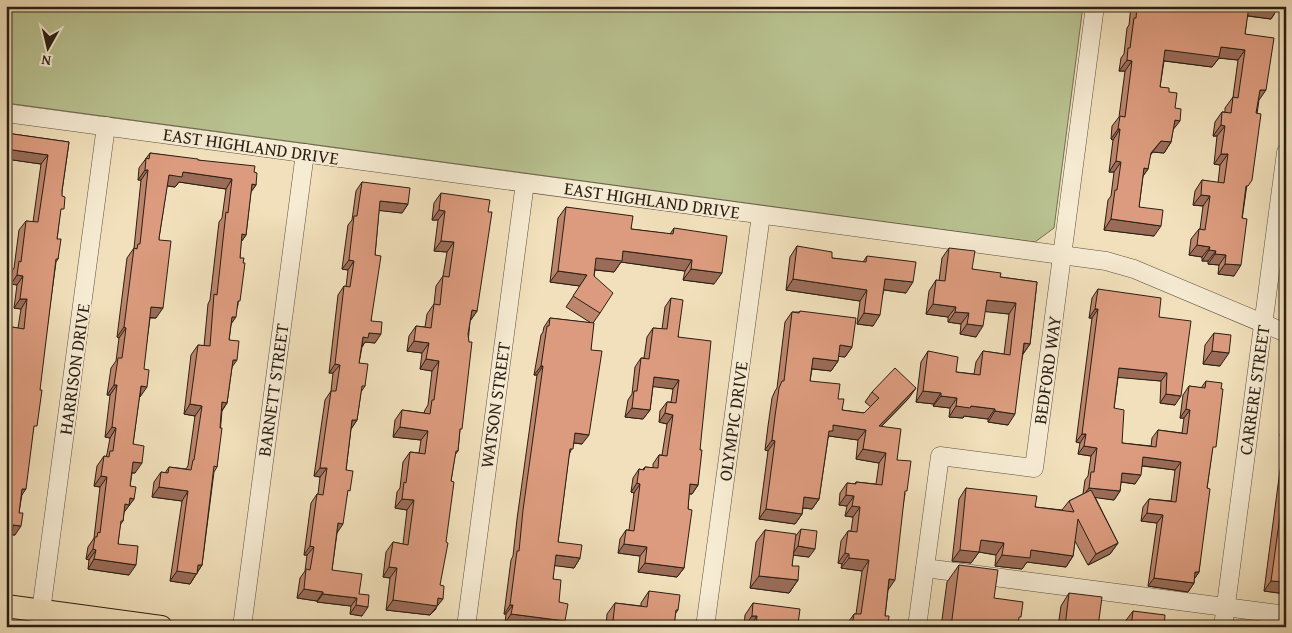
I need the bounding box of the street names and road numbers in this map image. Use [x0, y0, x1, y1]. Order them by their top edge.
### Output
street label: EAST HIGHLAND DRIVE [161, 120, 341, 172]
street label: EAST HIGHLAND DRIVE [562, 174, 742, 226]
street label: HARRISON DRIVE [51, 302, 97, 436]
street label: BEDFORD WAY [1026, 314, 1068, 426]
street label: BARNETT STREET [250, 322, 296, 458]
street label: CARRERE STREET [1232, 323, 1276, 457]
street label: WATSON STREET [473, 340, 517, 470]
street label: OLYMPIC DRIVE [711, 359, 755, 483]

